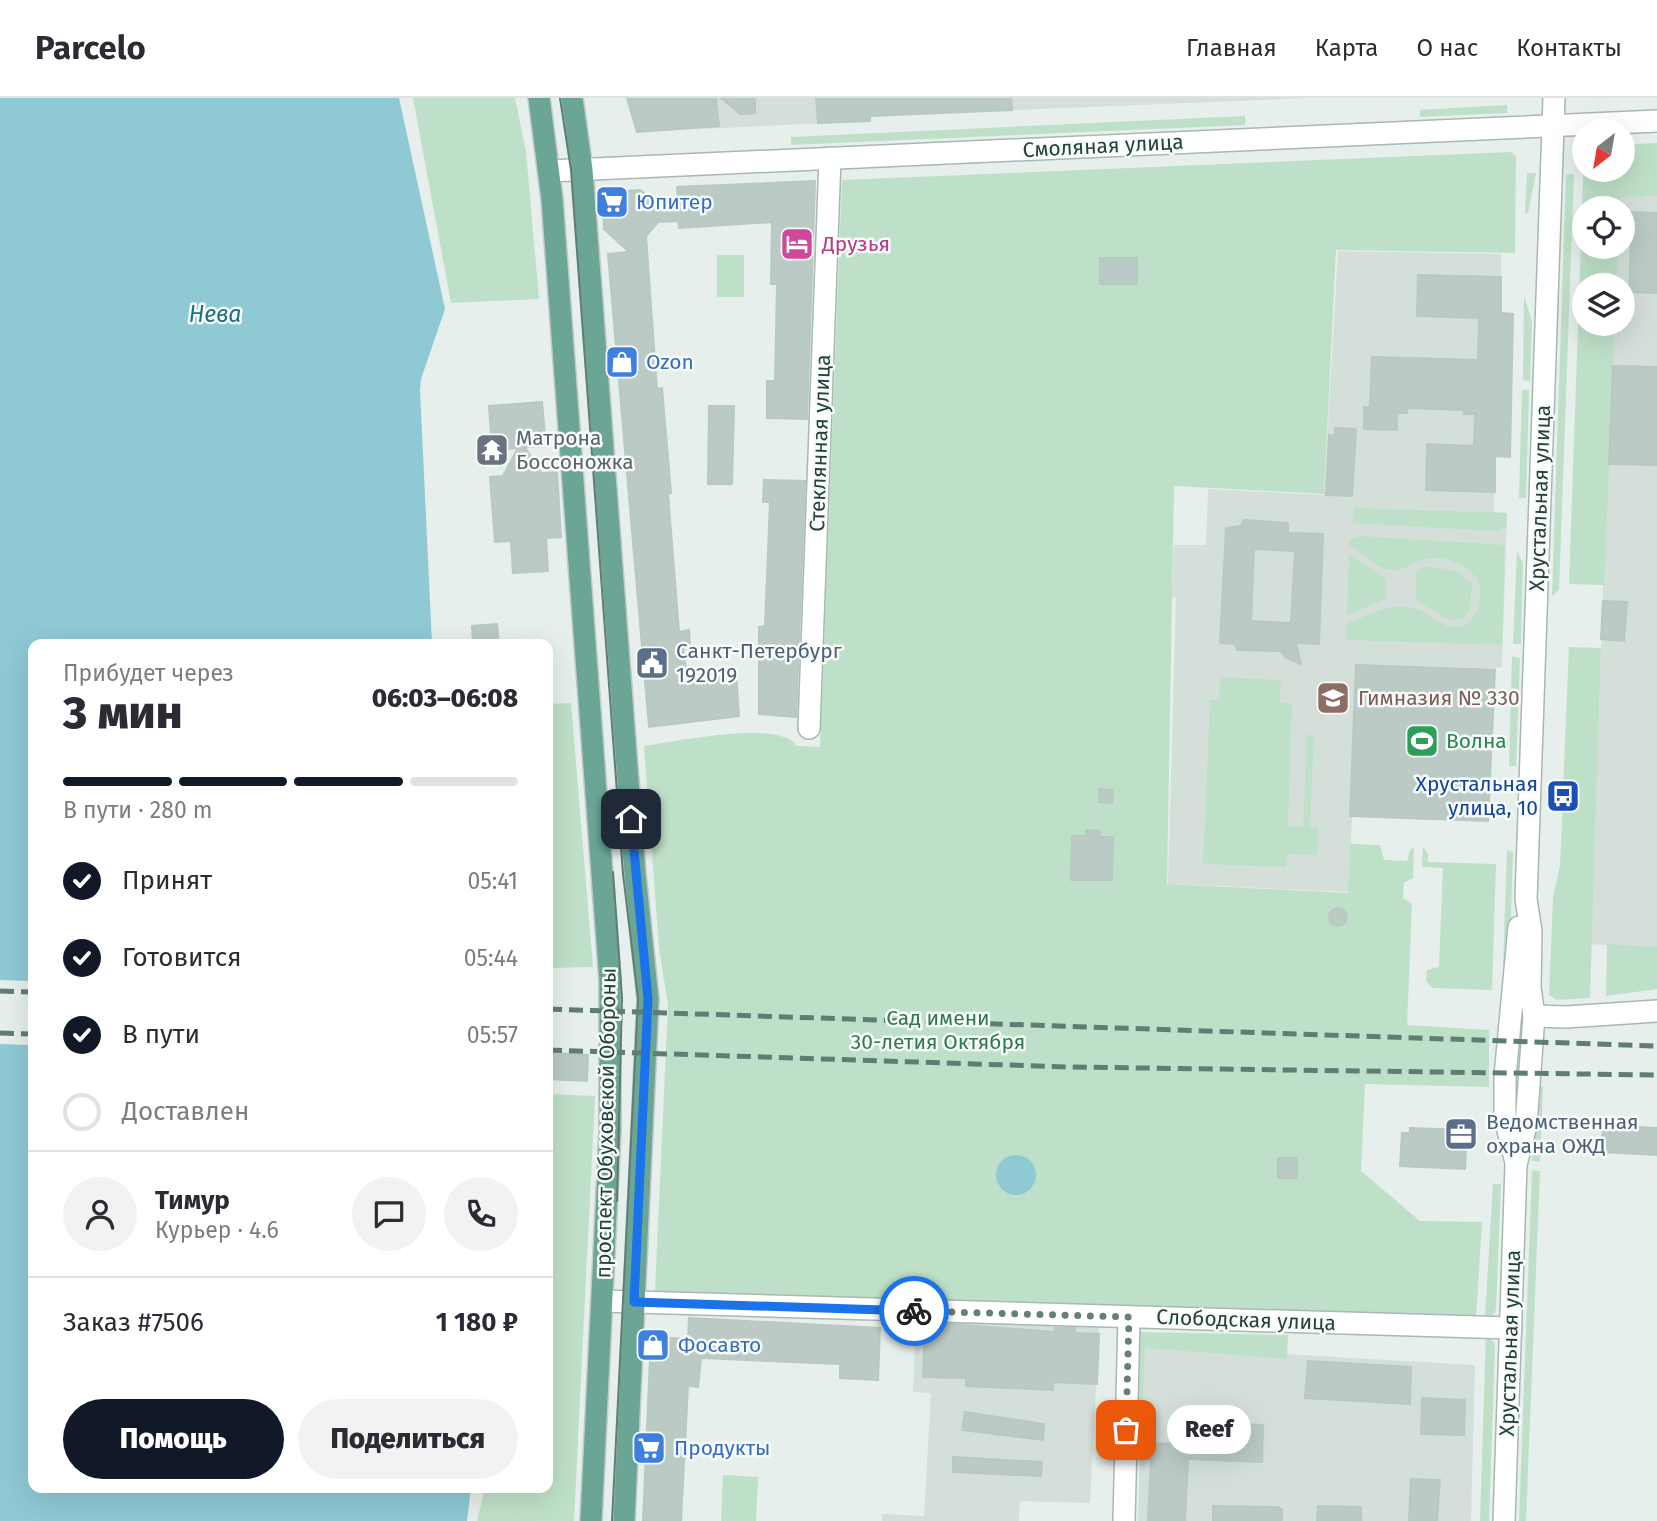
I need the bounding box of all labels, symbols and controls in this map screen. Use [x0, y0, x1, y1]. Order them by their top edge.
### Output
text: Parcelo [35, 28, 146, 68]
text: Главная [1186, 34, 1277, 62]
text: Карта [1315, 34, 1378, 62]
text: О нас [1416, 34, 1478, 62]
text: Контакты [1516, 34, 1622, 62]
north arrow [1572, 119, 1634, 182]
map controls [1572, 119, 1635, 336]
street label: Смоляная улица [1022, 129, 1184, 163]
supermarket icon: Юпитер [593, 183, 631, 221]
place label: Юпитер [636, 189, 713, 215]
button: locate [1572, 196, 1635, 259]
hotel icon: Друзья [778, 225, 816, 263]
place label: Друзья [821, 231, 890, 257]
button: layers [1572, 273, 1635, 336]
water label: Нева [189, 300, 241, 328]
shop icon: Ozon [603, 343, 641, 381]
place label: Ozon [646, 349, 694, 375]
street label: Стеклянная улица [804, 354, 836, 532]
street label: Хрустальная улица [1524, 404, 1556, 592]
place label: Матрона Боссоножка [516, 425, 634, 475]
temple icon: Матрона Боссоножка [473, 431, 511, 469]
place label: Санкт-Петербург 192019 [676, 638, 842, 688]
public building icon: Санкт-Петербург 192019 [633, 644, 671, 682]
text: Прибудет через [63, 659, 234, 687]
school or university icon: Гимназия № 330 [1314, 679, 1352, 717]
text: 06:03–06:08 [372, 683, 518, 714]
text: 3 мин [63, 685, 183, 740]
place label: Гимназия № 330 [1358, 685, 1520, 711]
sports icon: Волна [1403, 722, 1441, 760]
place label: Волна [1446, 728, 1507, 754]
place label: Хрустальная улица, 10 [1416, 771, 1538, 821]
bus stop icon: Хрустальная улица, 10 [1544, 777, 1582, 815]
pin [601, 789, 661, 849]
text: В пути · 280 m [63, 796, 213, 824]
icon: home [612, 800, 650, 838]
icon: check [63, 862, 101, 900]
text: Принят [122, 865, 212, 896]
text: 05:41 [467, 867, 518, 895]
icon: check [63, 939, 101, 977]
text: Готовится [122, 942, 242, 973]
text: 05:44 [464, 944, 518, 972]
street label: проспект Обуховской Обороны [590, 967, 622, 1279]
park label: Сад имени 30-летия Октября [851, 1005, 1025, 1055]
icon: check [63, 1016, 101, 1054]
text: В пути [122, 1019, 200, 1050]
text: 05:57 [467, 1021, 518, 1049]
text: Доставлен [122, 1096, 249, 1127]
place label: Ведомственная охрана ОЖД [1486, 1109, 1639, 1159]
office icon: Ведомственная охрана ОЖД [1442, 1115, 1480, 1153]
button: person [63, 1177, 137, 1251]
button: chat [352, 1177, 426, 1251]
button: phone [444, 1177, 518, 1251]
text: Тимур [155, 1185, 230, 1216]
text: Курьер · 4.6 [155, 1216, 279, 1244]
street label: Хрустальная улица [1494, 1249, 1526, 1437]
courier [879, 1276, 949, 1346]
icon: bike [895, 1292, 933, 1330]
street label: Слободская улица [1156, 1304, 1336, 1336]
text: Заказ #7506 [63, 1307, 204, 1338]
text: 1 180 ₽ [436, 1307, 518, 1338]
shop icon: Фосавто [634, 1326, 672, 1364]
place label: Фосавто [678, 1332, 761, 1358]
button: Помощь [63, 1399, 284, 1479]
button: Поделиться [298, 1399, 518, 1479]
pin [1096, 1400, 1156, 1460]
callout: Reef [1168, 1406, 1252, 1454]
icon: bag [1107, 1411, 1145, 1449]
text: Reef [1185, 1415, 1233, 1443]
supermarket icon: Продукты [630, 1429, 668, 1467]
place label: Продукты [674, 1435, 771, 1461]

